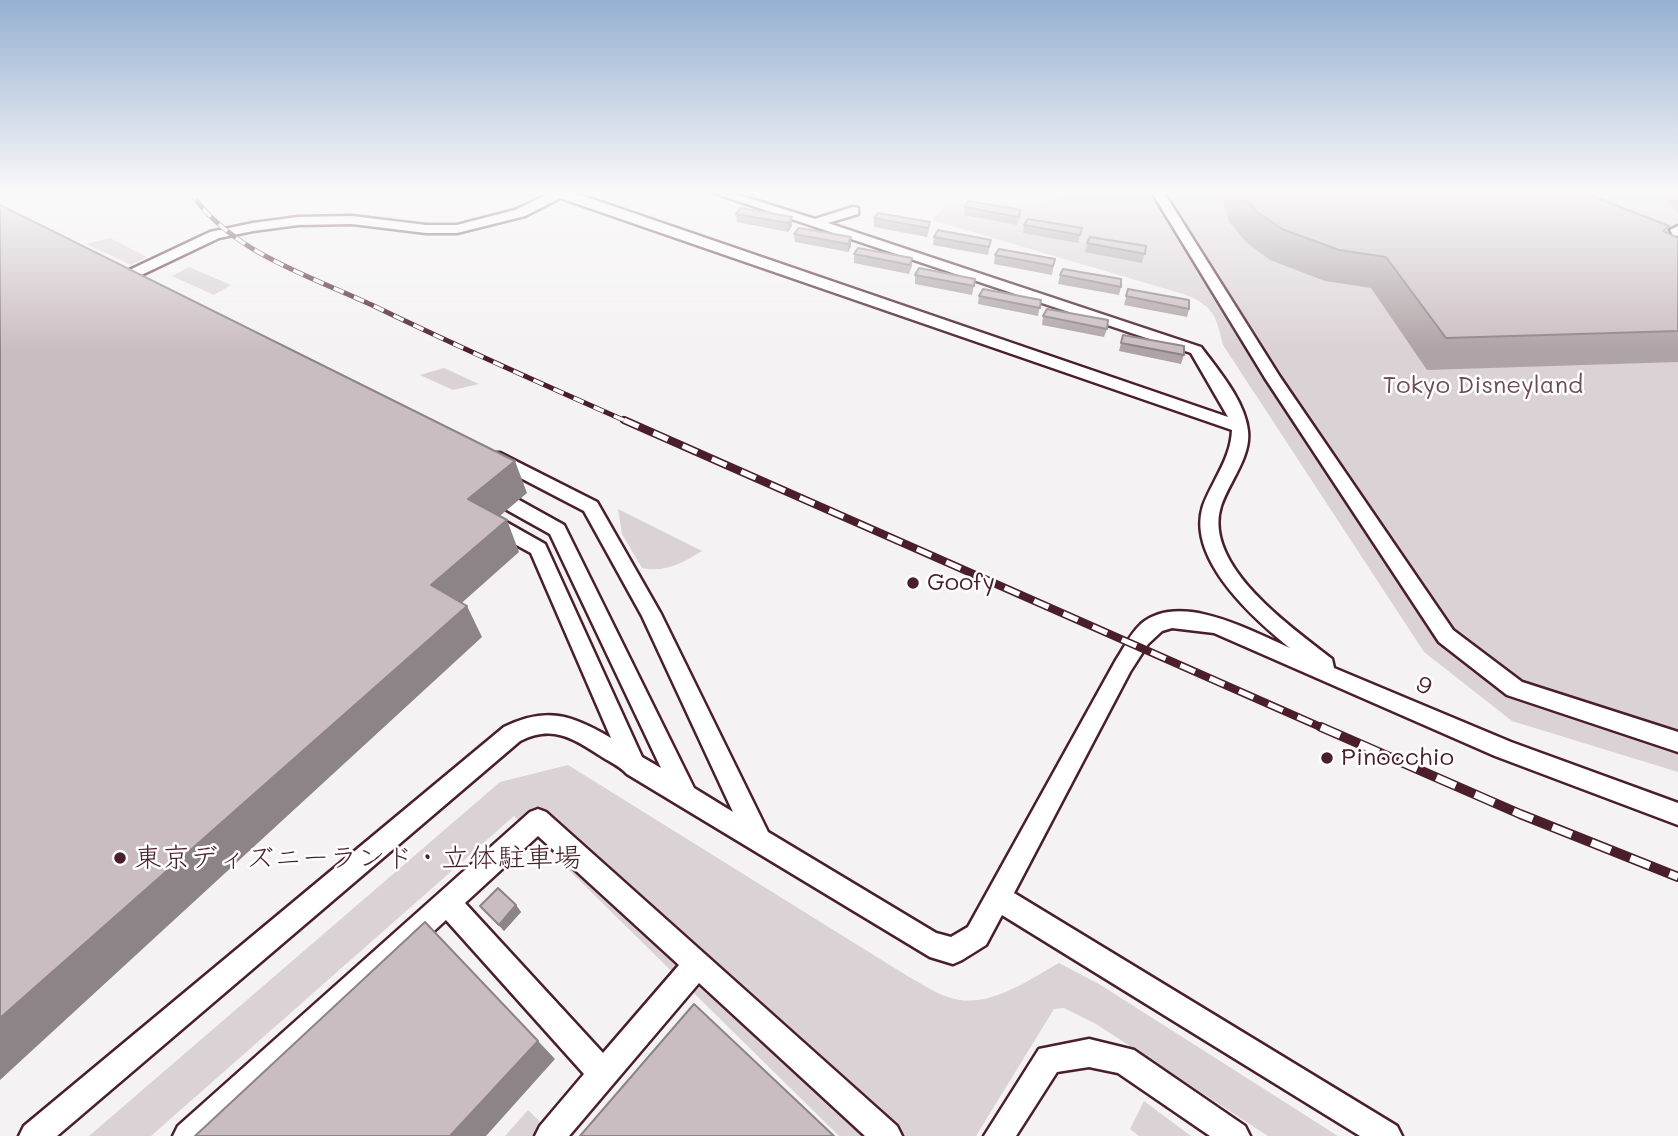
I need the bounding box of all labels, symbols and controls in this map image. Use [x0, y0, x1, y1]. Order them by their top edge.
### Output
park label: Tokyo Disneyland [1383, 372, 1583, 400]
place label: Goofy [927, 569, 995, 597]
marker: Goofy [905, 575, 921, 591]
street label: 9 [1412, 670, 1436, 702]
place label: Pinocchio [1341, 744, 1454, 772]
marker: Pinocchio [1319, 750, 1335, 766]
place label: 東京ディズニーランド・立体駐車場 [134, 841, 581, 875]
marker: 東京ディズニーランド・立体駐車場 [112, 850, 128, 866]

